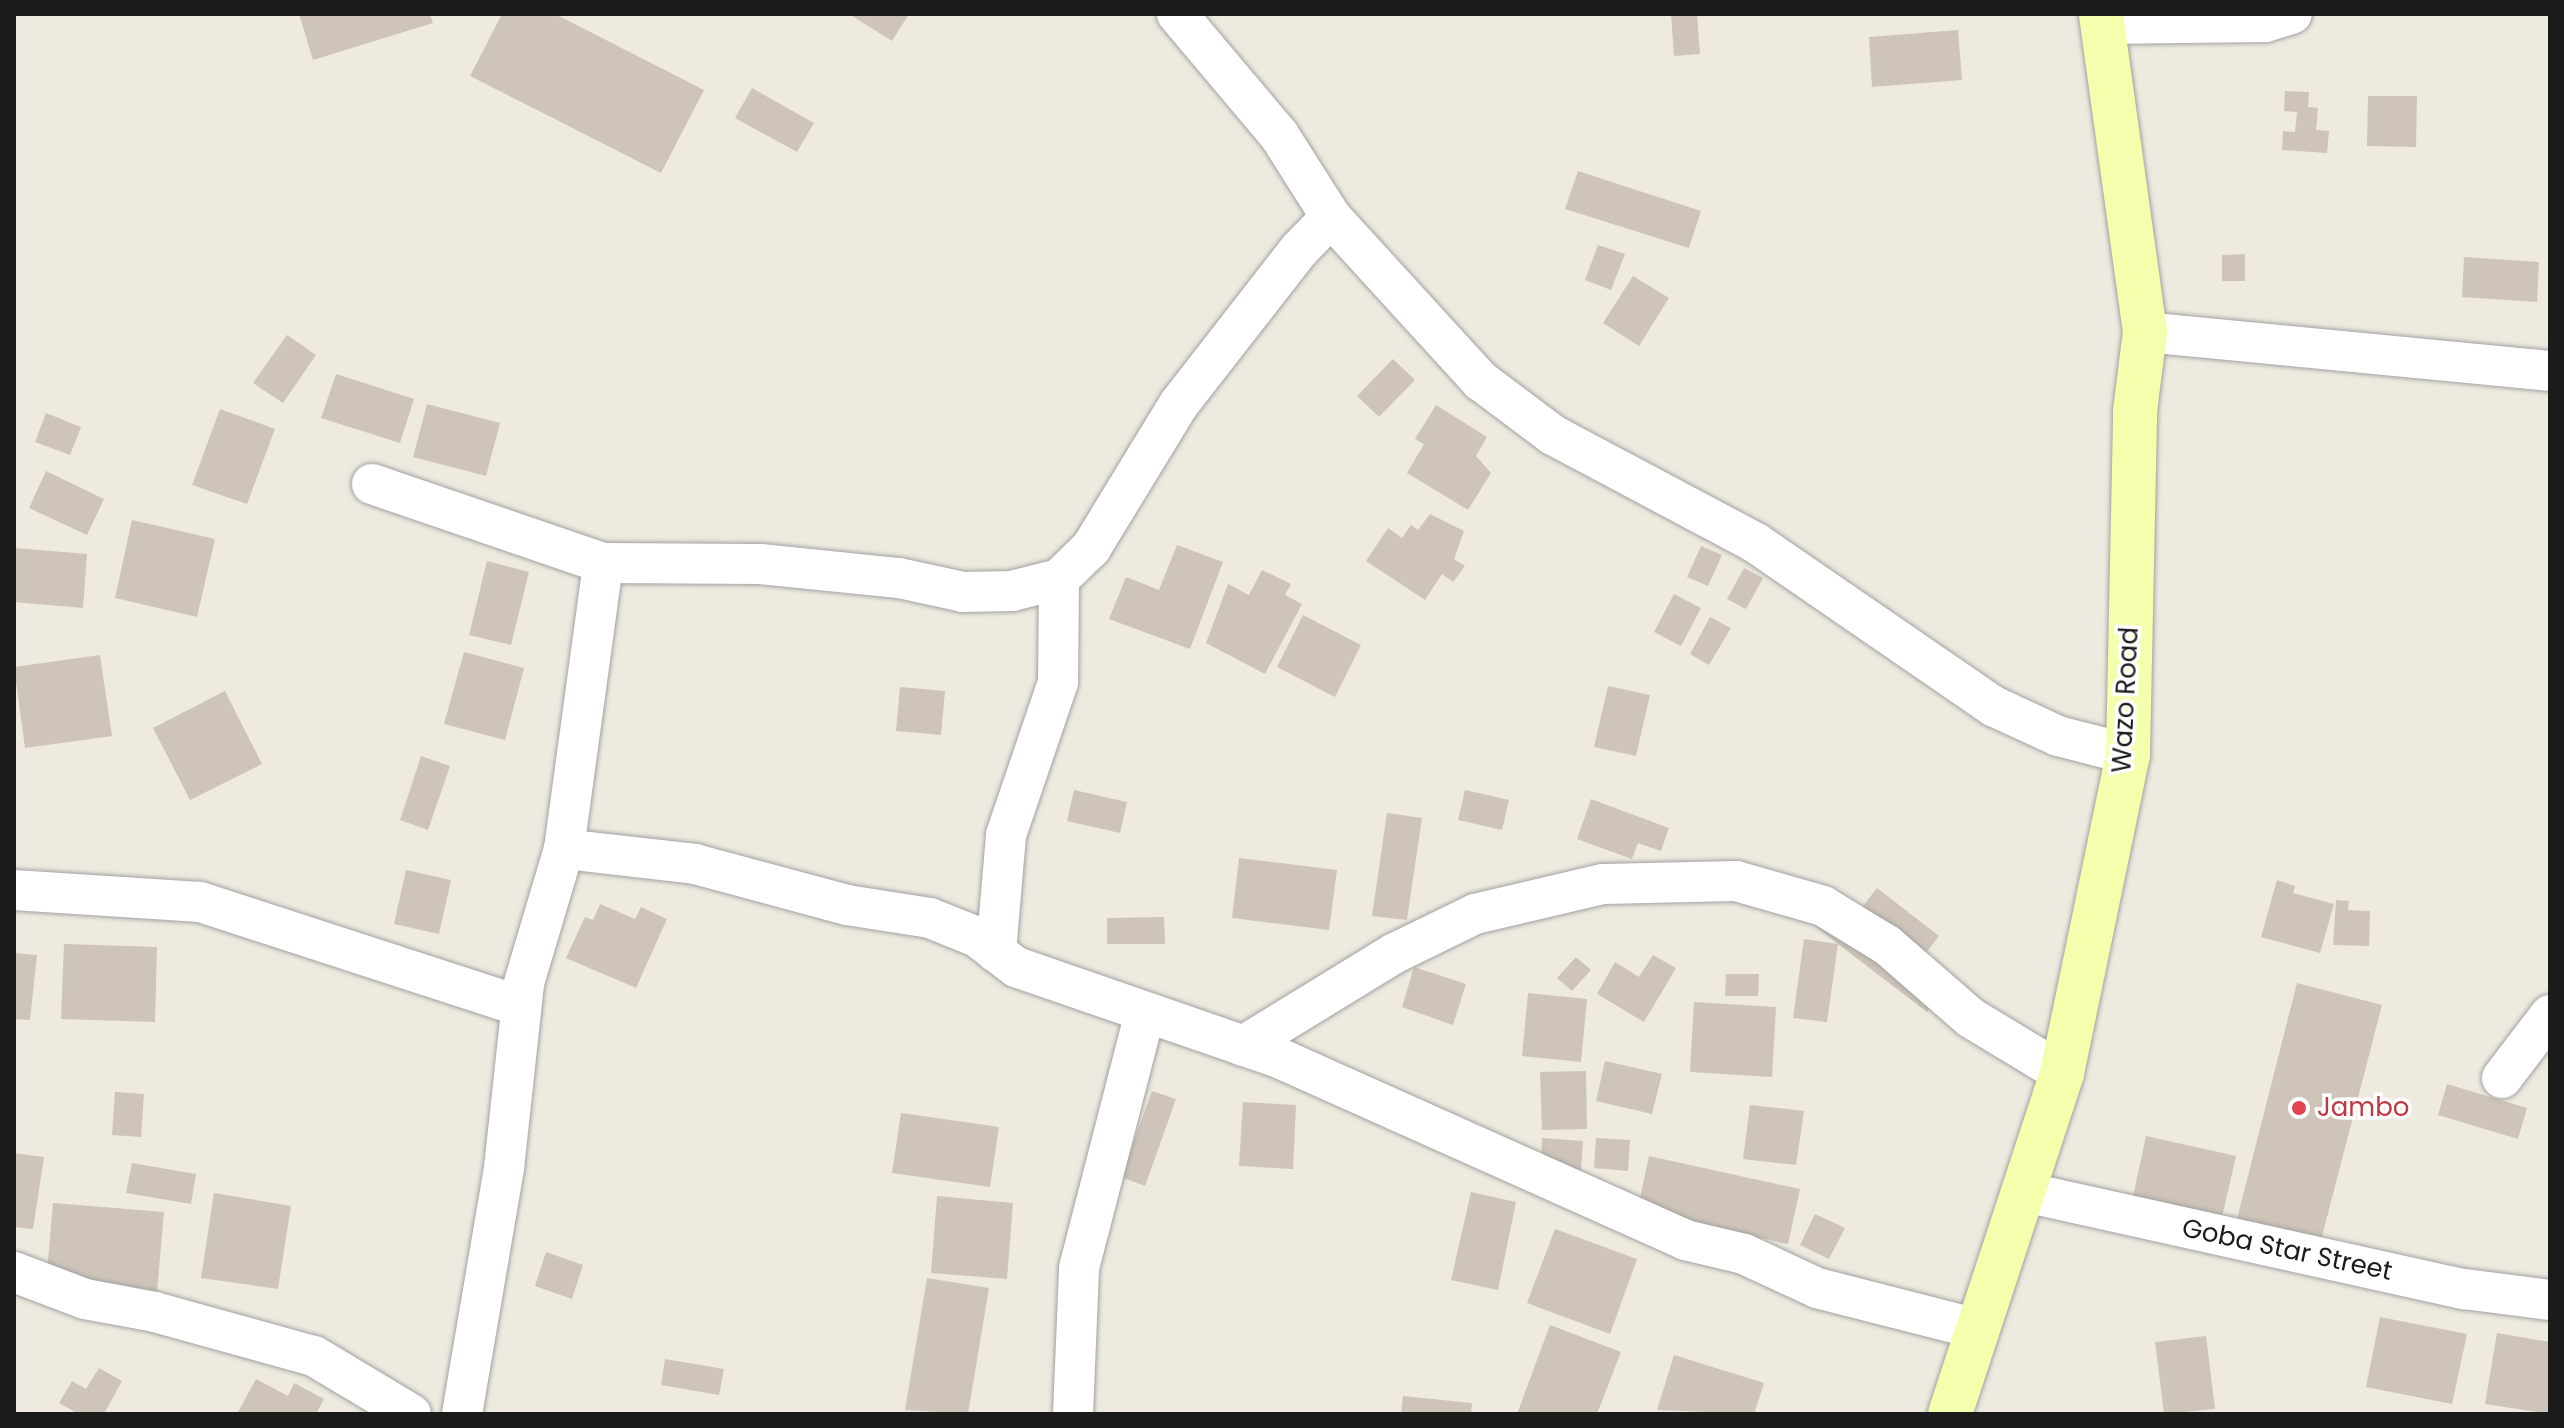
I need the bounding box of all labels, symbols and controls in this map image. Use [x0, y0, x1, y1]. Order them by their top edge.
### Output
street label: Wazo Road [2107, 626, 2145, 774]
place label: Jambo [2317, 1092, 2409, 1124]
marker: Jambo [2288, 1097, 2310, 1119]
street label: Goba Star Street [2179, 1212, 2395, 1288]

